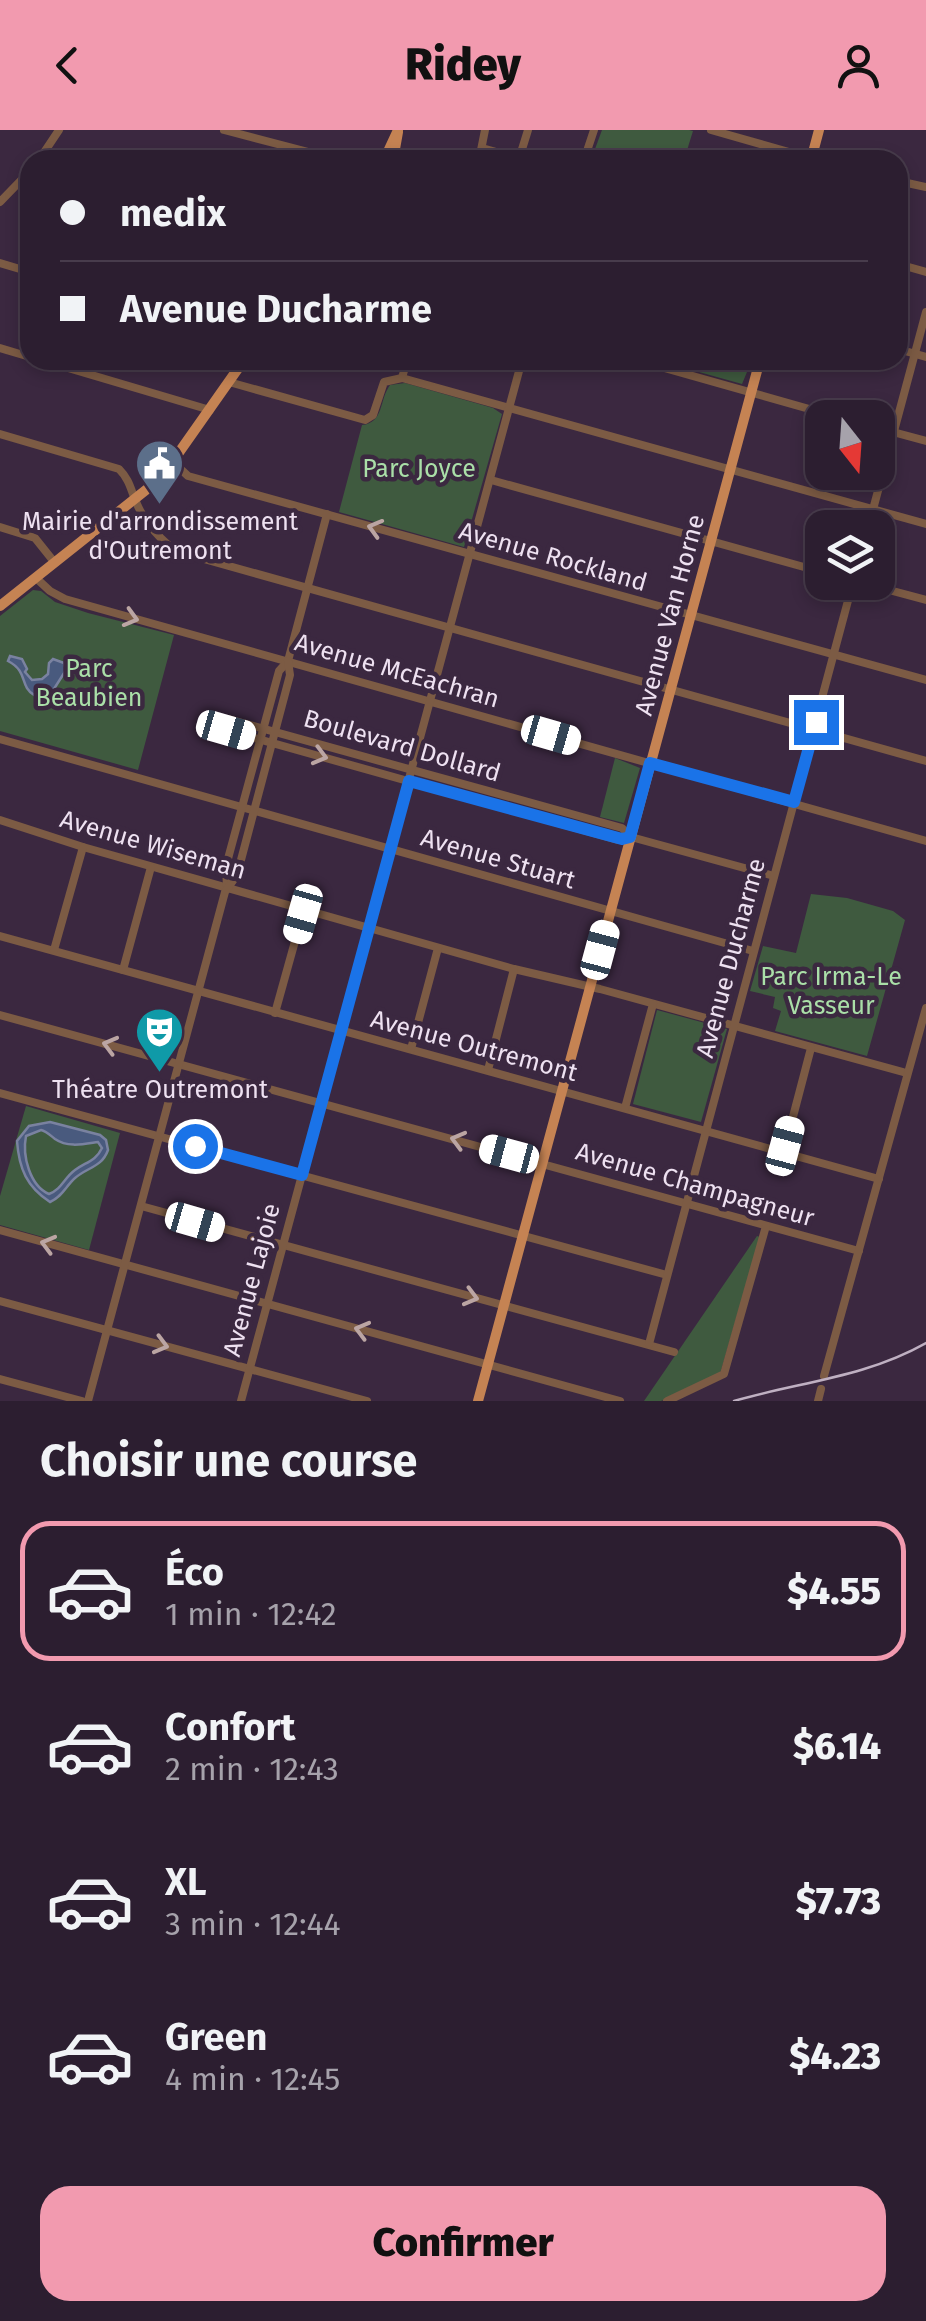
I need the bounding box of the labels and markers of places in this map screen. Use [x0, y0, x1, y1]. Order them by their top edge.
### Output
public building icon: Mairie d'arrondissement d'Outremont [134, 438, 186, 506]
place label: Mairie d'arrondissement d'Outremont [22, 507, 299, 566]
theatre icon: Théatre Outremont [134, 1006, 186, 1074]
place label: Théatre Outremont [52, 1075, 269, 1105]

